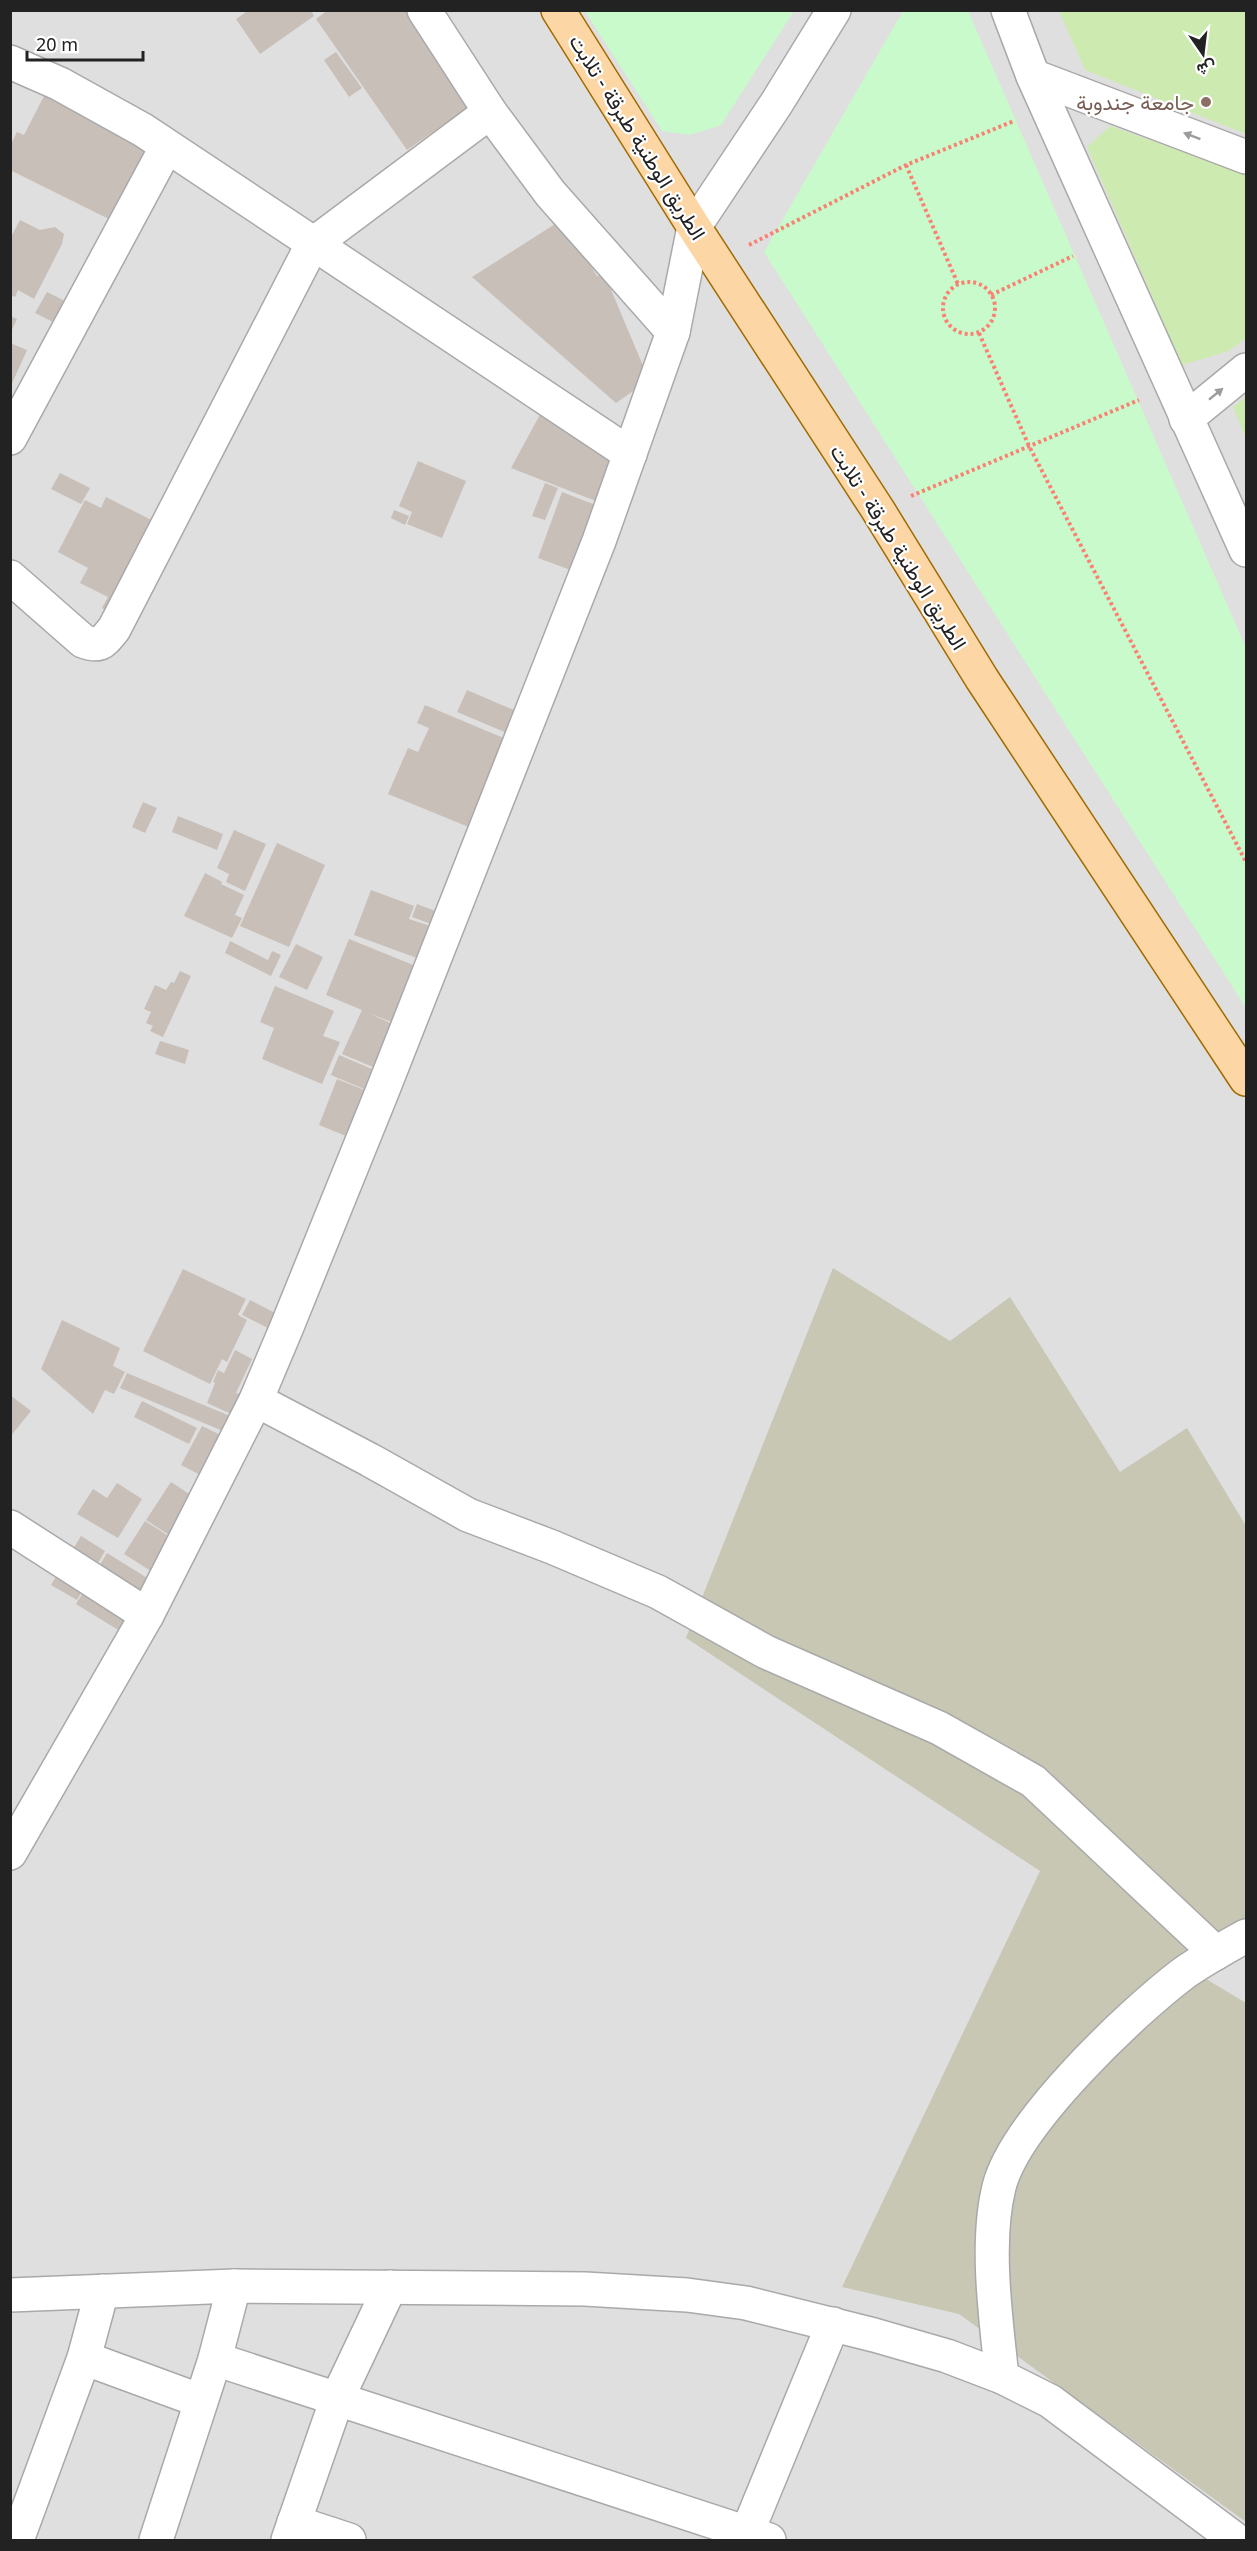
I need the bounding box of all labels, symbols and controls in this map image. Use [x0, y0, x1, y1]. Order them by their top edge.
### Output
scale bar [27, 24, 142, 62]
north arrow [1173, 24, 1233, 84]
street label: الطريق الوطنية طبرقة - تلابت [563, 29, 713, 245]
text: 20 m [36, 32, 78, 56]
text: ش [1195, 56, 1219, 82]
place label: جامعة جندوبة [1076, 88, 1194, 116]
marker: جامعة جندوبة [1199, 95, 1213, 109]
one-way arrow [1183, 131, 1201, 140]
one-way arrow [1208, 388, 1224, 401]
street label: الطريق الوطنية طبرقة - تلابت [824, 439, 974, 655]

